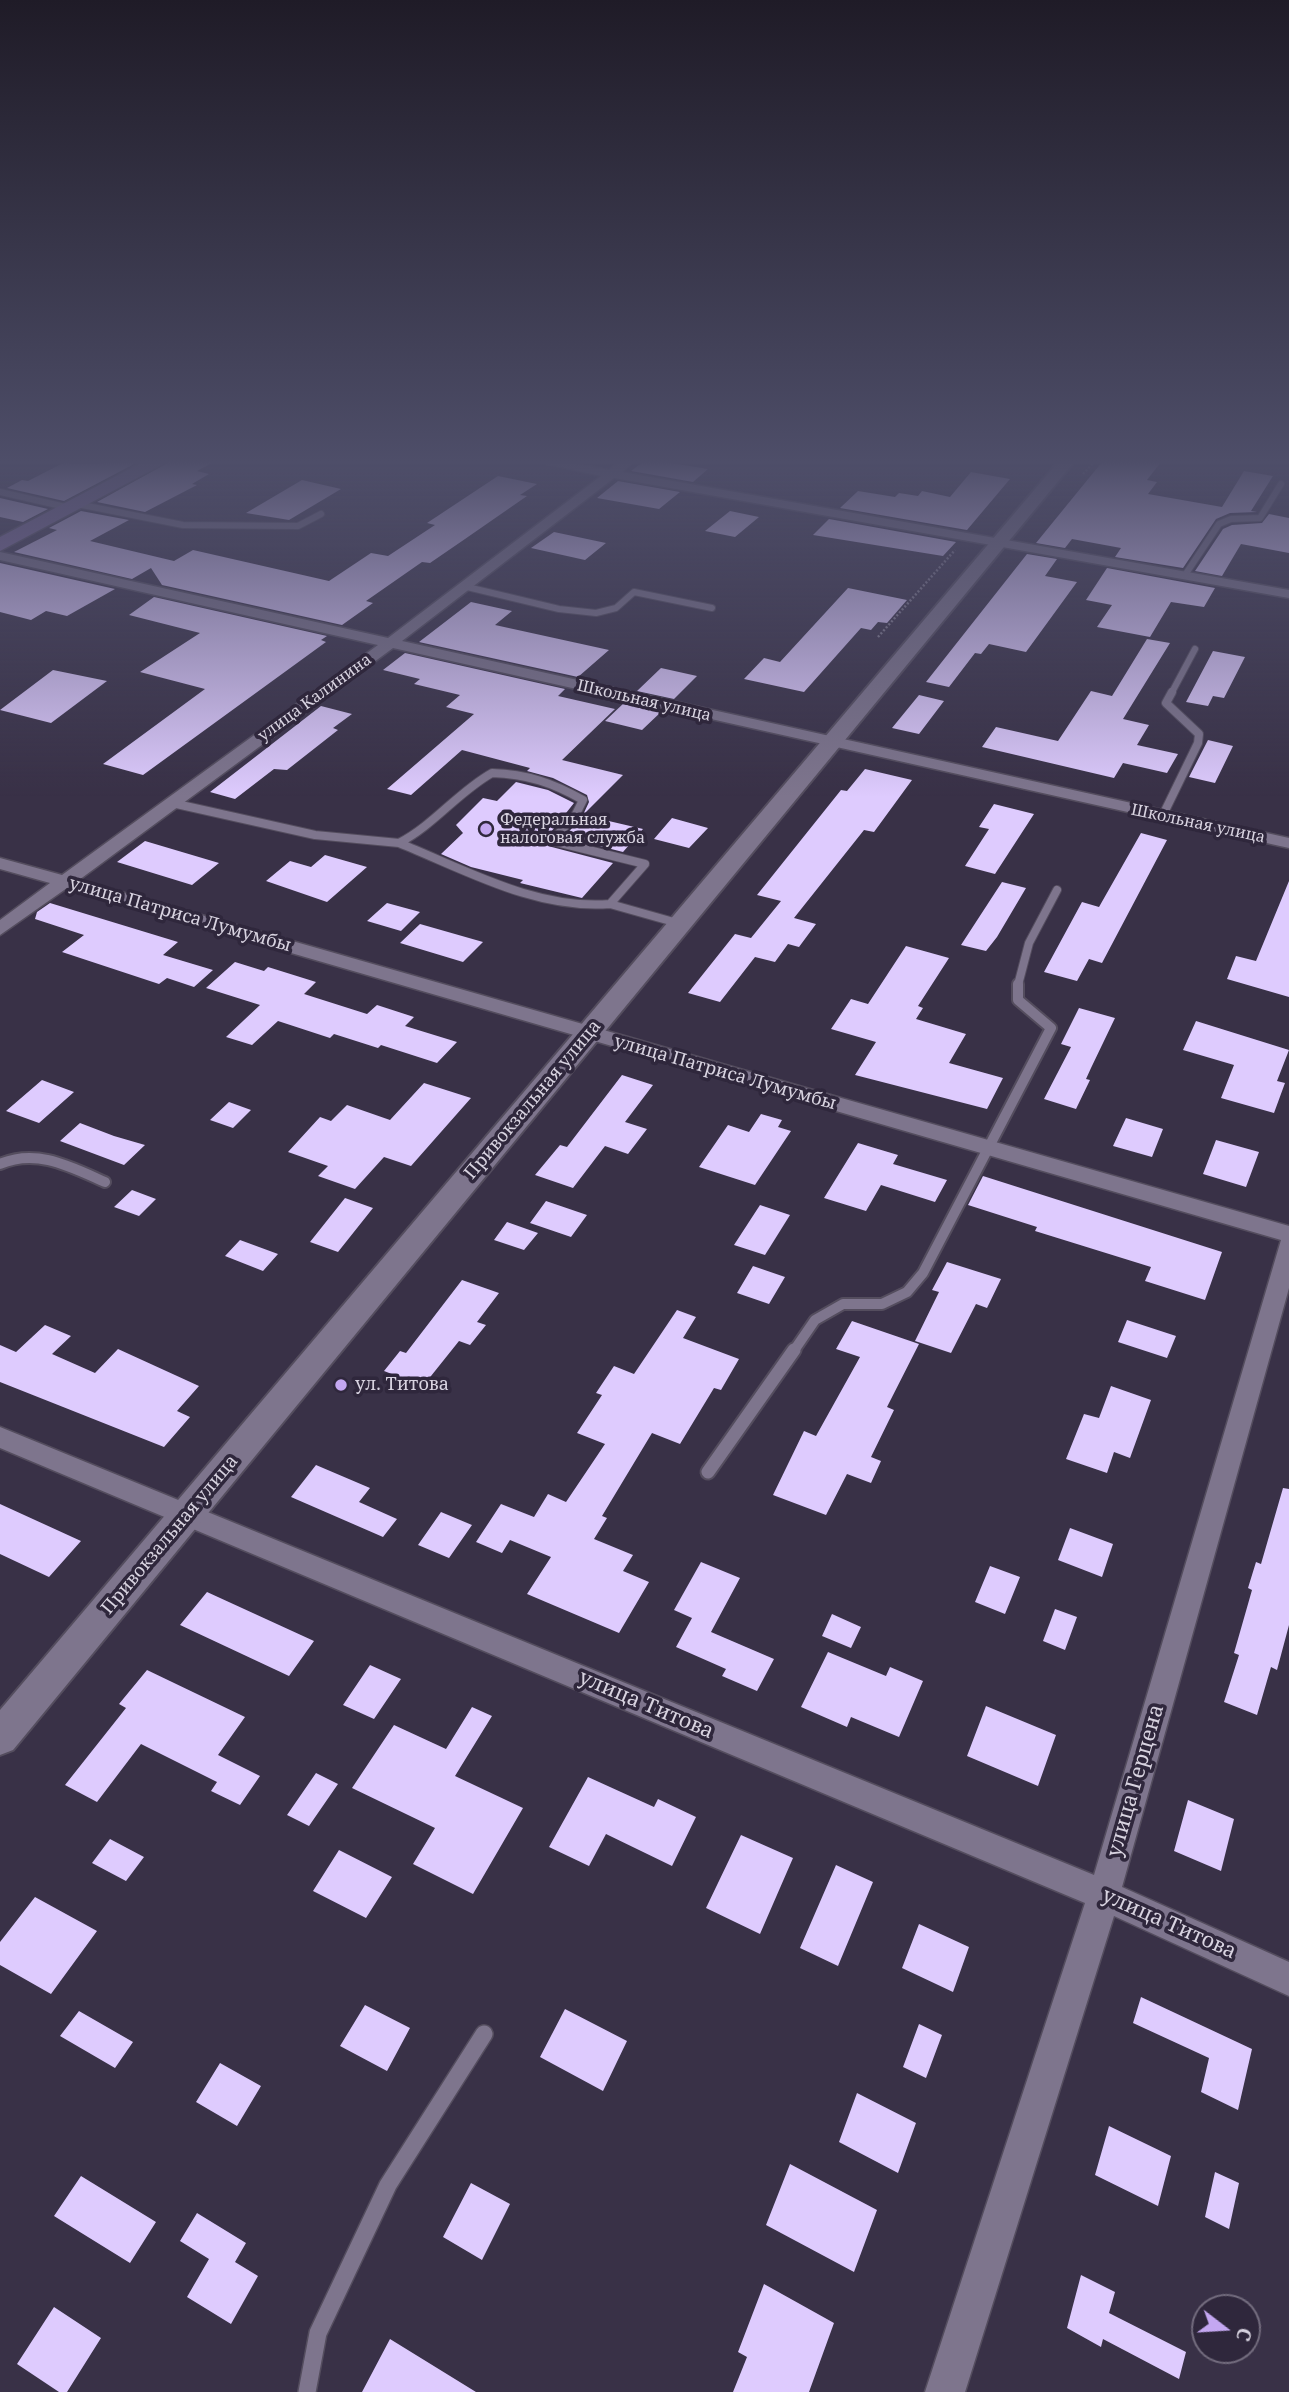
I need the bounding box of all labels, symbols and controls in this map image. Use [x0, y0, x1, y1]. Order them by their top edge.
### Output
street label: улица Калинина [254, 650, 376, 746]
street label: Школьная улица [575, 676, 713, 726]
street label: Школьная улица [1129, 800, 1267, 848]
place label: Федеральная налоговая служба [500, 810, 645, 848]
marker: Федеральная налоговая служба [478, 821, 494, 837]
street label: улица Патриса Лумумбы [66, 873, 294, 957]
street label: Привокзальная улица [460, 1016, 606, 1184]
street label: улица Патриса Лумумбы [611, 1031, 839, 1115]
place label: ул. Титова [355, 1374, 449, 1396]
marker: ул. Титова [333, 1377, 349, 1393]
street label: Привокзальная улица [97, 1451, 243, 1619]
street label: улица Титова [575, 1665, 717, 1745]
street label: улица Герцена [1102, 1702, 1170, 1860]
street label: улица Титова [1098, 1883, 1240, 1965]
north arrow [1191, 2294, 1261, 2364]
text: С [1230, 2325, 1258, 2344]

